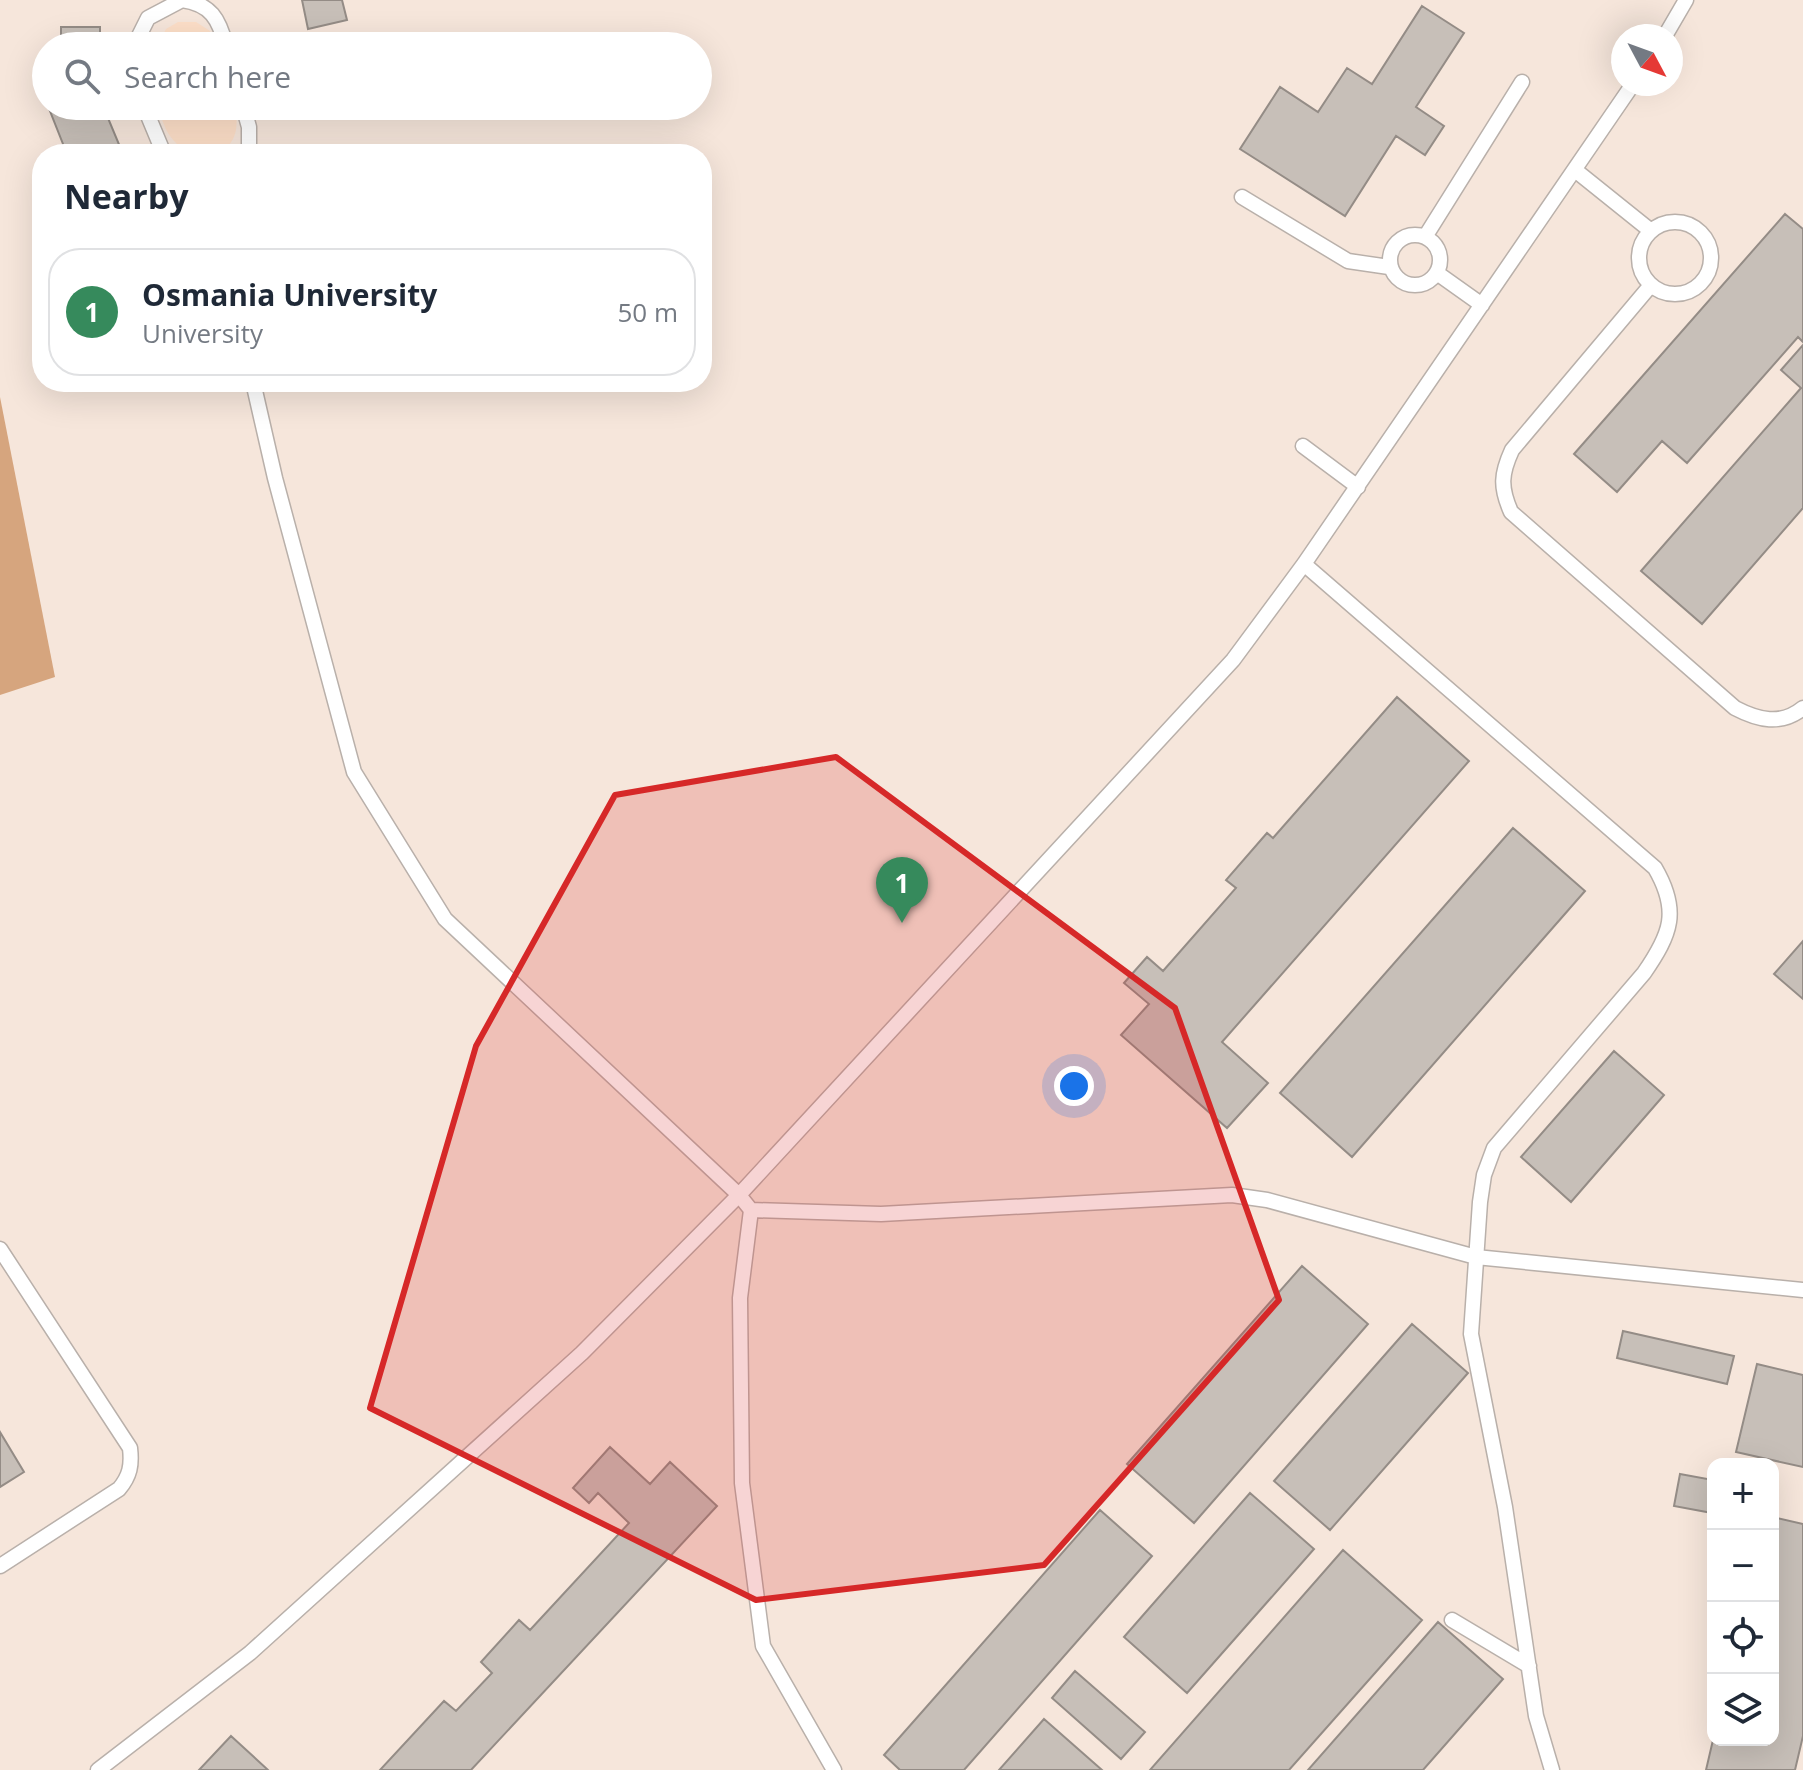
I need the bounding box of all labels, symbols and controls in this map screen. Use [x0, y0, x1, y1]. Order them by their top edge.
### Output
north arrow [1611, 24, 1683, 96]
search box [32, 32, 712, 120]
icon: search [60, 54, 104, 98]
text: Search here [124, 56, 291, 97]
text: Nearby [64, 173, 189, 219]
text: Osmania University [142, 274, 437, 315]
text: 1 [85, 294, 99, 330]
text: 50 m [617, 294, 678, 330]
text: University [142, 315, 263, 351]
pin: 1 [876, 857, 928, 923]
your location [1054, 1066, 1094, 1106]
map controls [1707, 1458, 1779, 1746]
button: + [1707, 1458, 1779, 1530]
button: − [1707, 1530, 1779, 1602]
button: locate [1707, 1602, 1779, 1674]
button: layers [1707, 1674, 1779, 1746]

